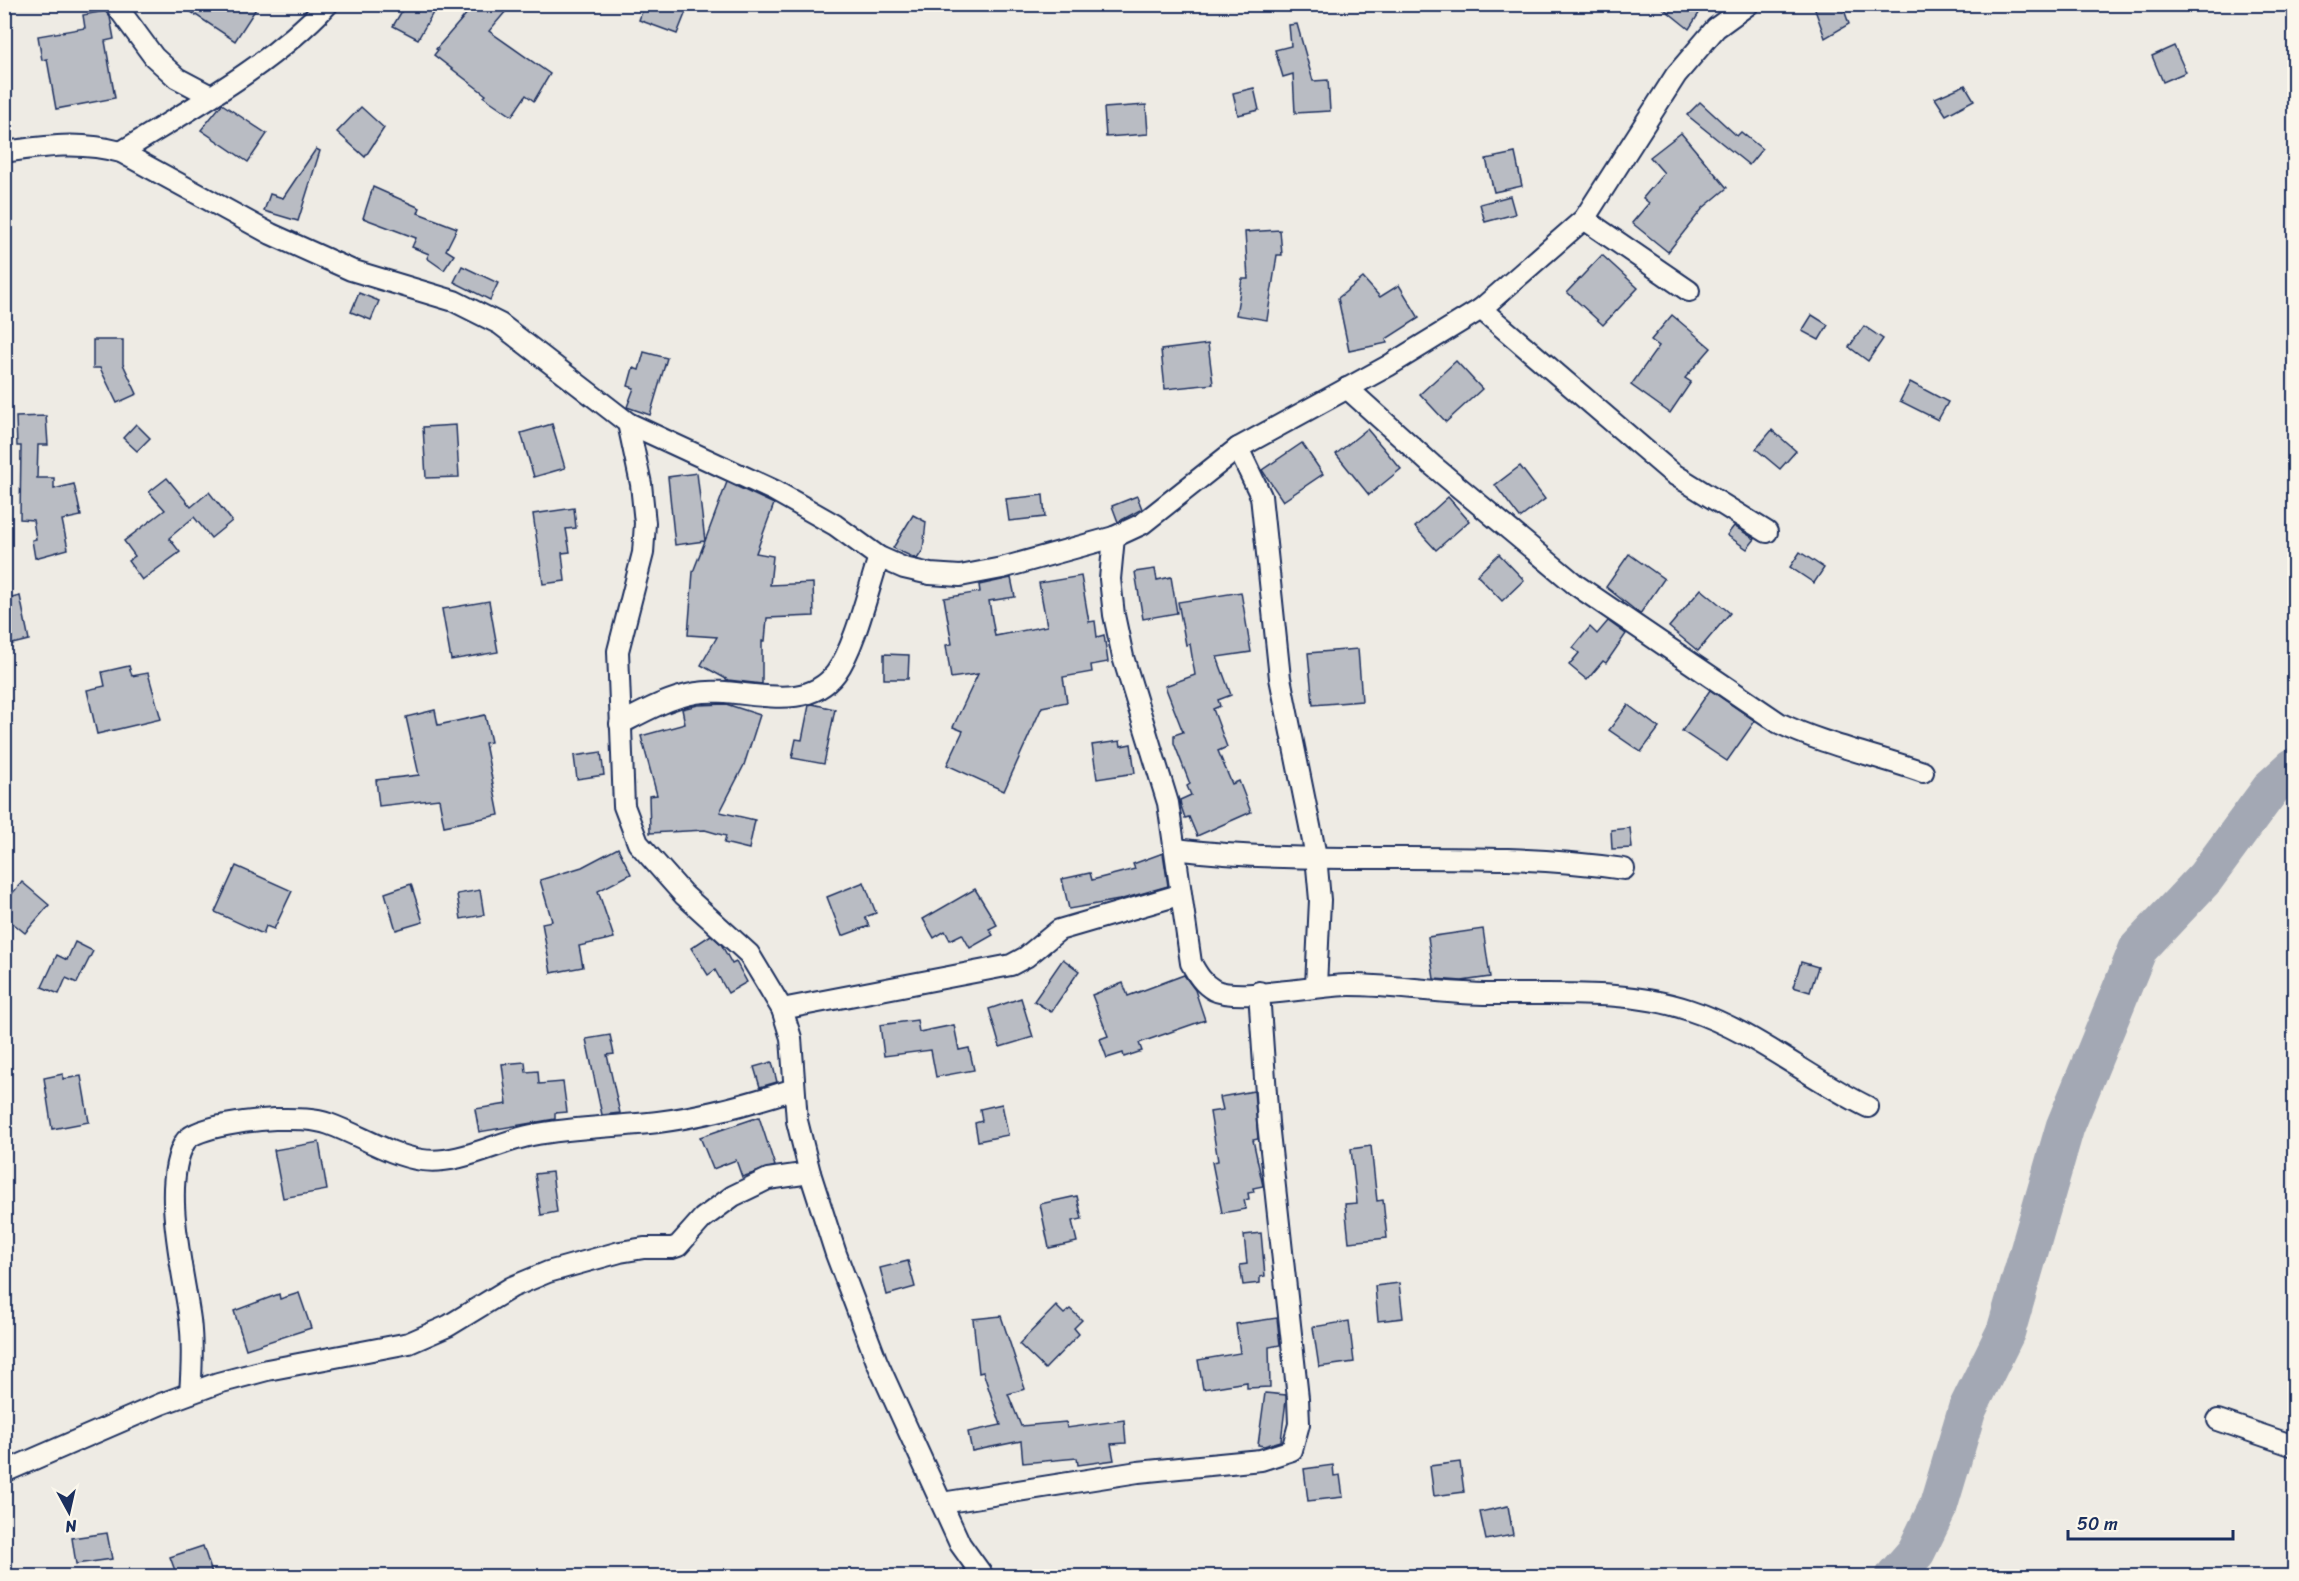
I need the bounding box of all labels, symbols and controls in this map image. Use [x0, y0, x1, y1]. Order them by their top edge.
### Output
north arrow [39, 1482, 99, 1542]
scale bar [2068, 1503, 2233, 1541]
text: 50 m [2077, 1508, 2118, 1540]
text: N [63, 1511, 80, 1542]

